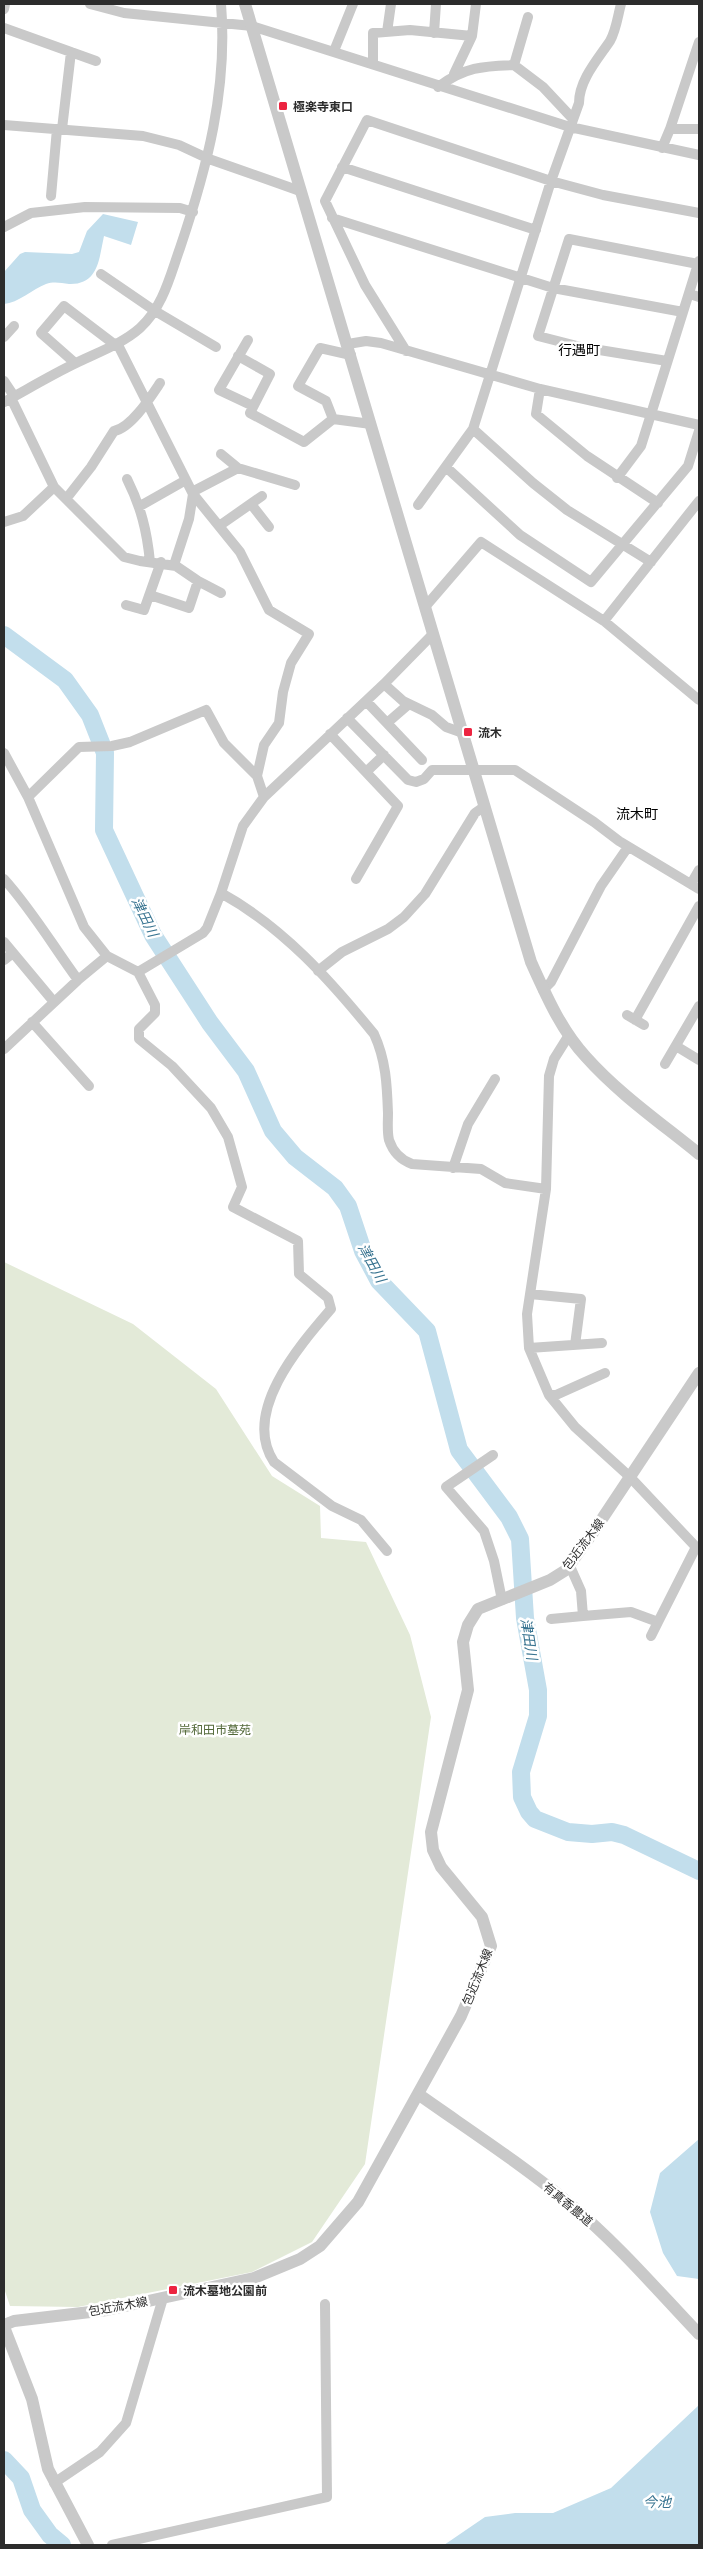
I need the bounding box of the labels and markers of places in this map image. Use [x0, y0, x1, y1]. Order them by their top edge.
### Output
place label: 極楽寺東口 [293, 99, 353, 114]
marker: 極楽寺東口 [277, 100, 289, 112]
place label: 流木 [478, 725, 502, 740]
marker: 流木 [462, 726, 474, 738]
place label: 流木墓地公園前 [183, 2283, 267, 2298]
marker: 流木墓地公園前 [167, 2284, 179, 2296]

